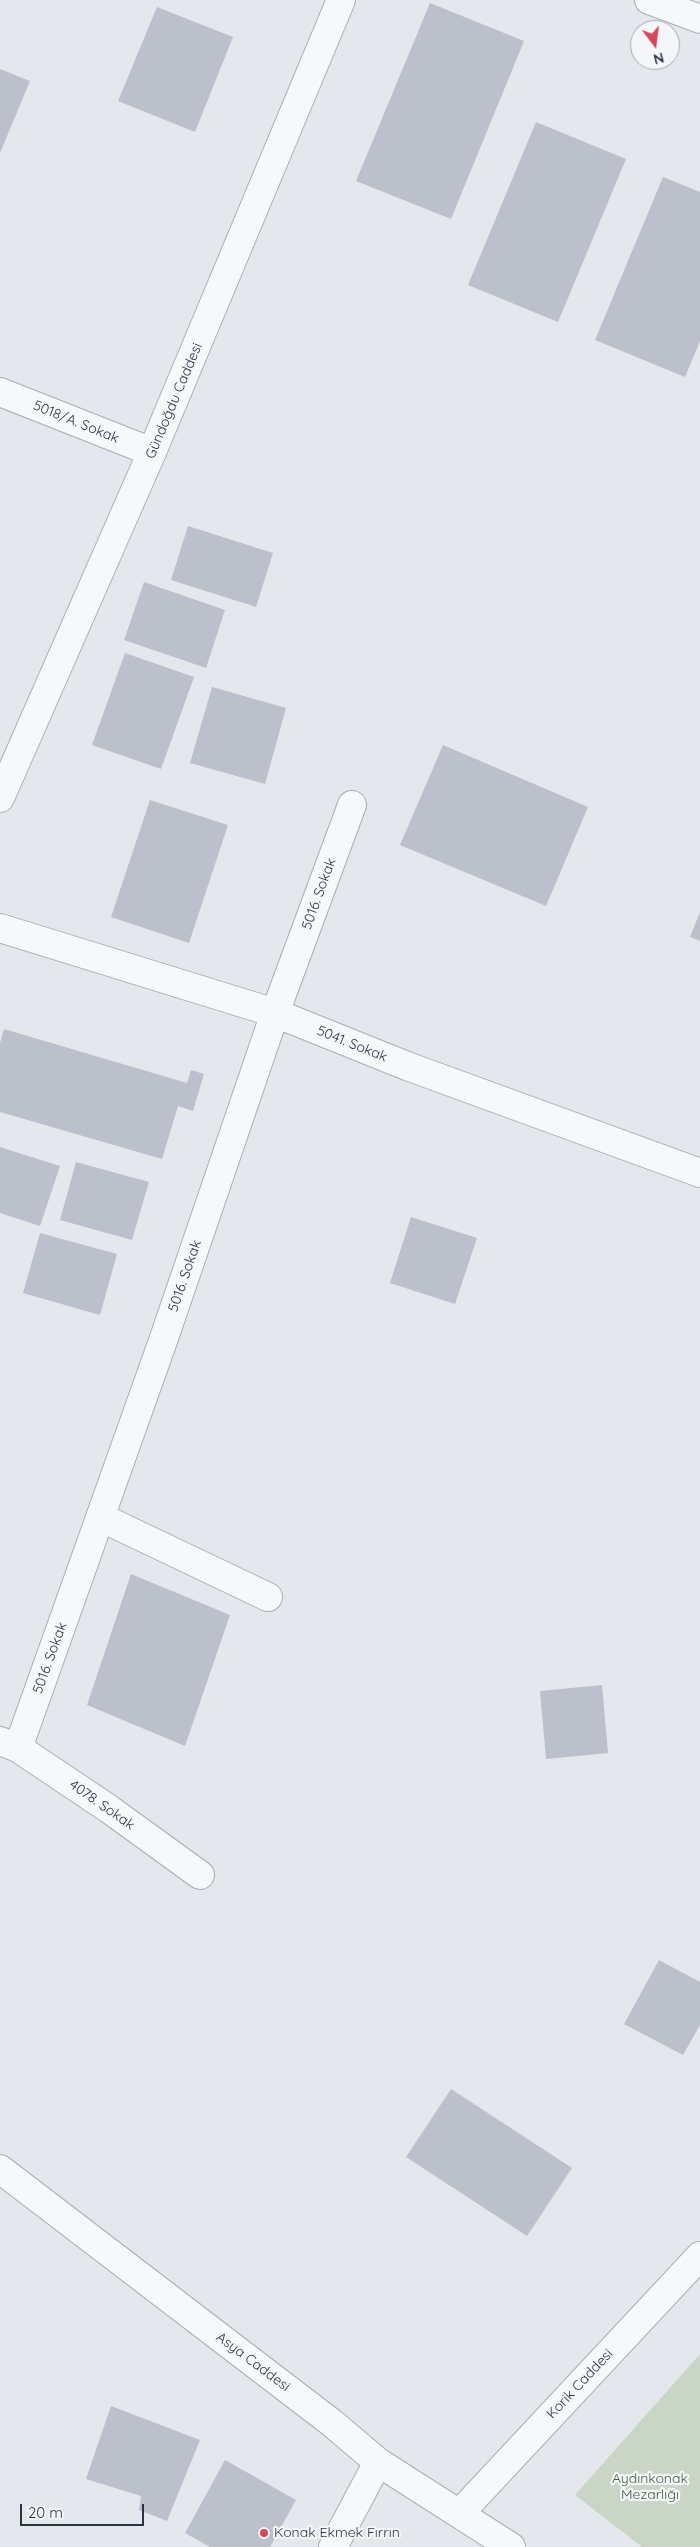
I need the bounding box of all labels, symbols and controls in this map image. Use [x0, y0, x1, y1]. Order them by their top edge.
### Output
north arrow [630, 20, 680, 70]
text: N [651, 48, 666, 69]
street label: Gündoğdu Caddesi [142, 341, 206, 461]
street label: 5018/A. Sokak [31, 397, 121, 447]
street label: 5016. Sokak [298, 856, 340, 932]
street label: 5041. Sokak [314, 1022, 390, 1066]
street label: 5016. Sokak [165, 1238, 205, 1314]
street label: 5016. Sokak [29, 1620, 71, 1696]
street label: 4078. Sokak [66, 1776, 138, 1834]
street label: Asya Caddesi [213, 2329, 293, 2395]
street label: Korik Caddesi [543, 2346, 617, 2422]
park label: Aydınkonak Mezarlığı [612, 2471, 688, 2504]
scale bar [22, 2494, 146, 2526]
text: 20 m [28, 2503, 63, 2522]
place label: Konak Ekmek Fırrın [274, 2525, 400, 2541]
marker: Konak Ekmek Fırrın [258, 2527, 270, 2539]

